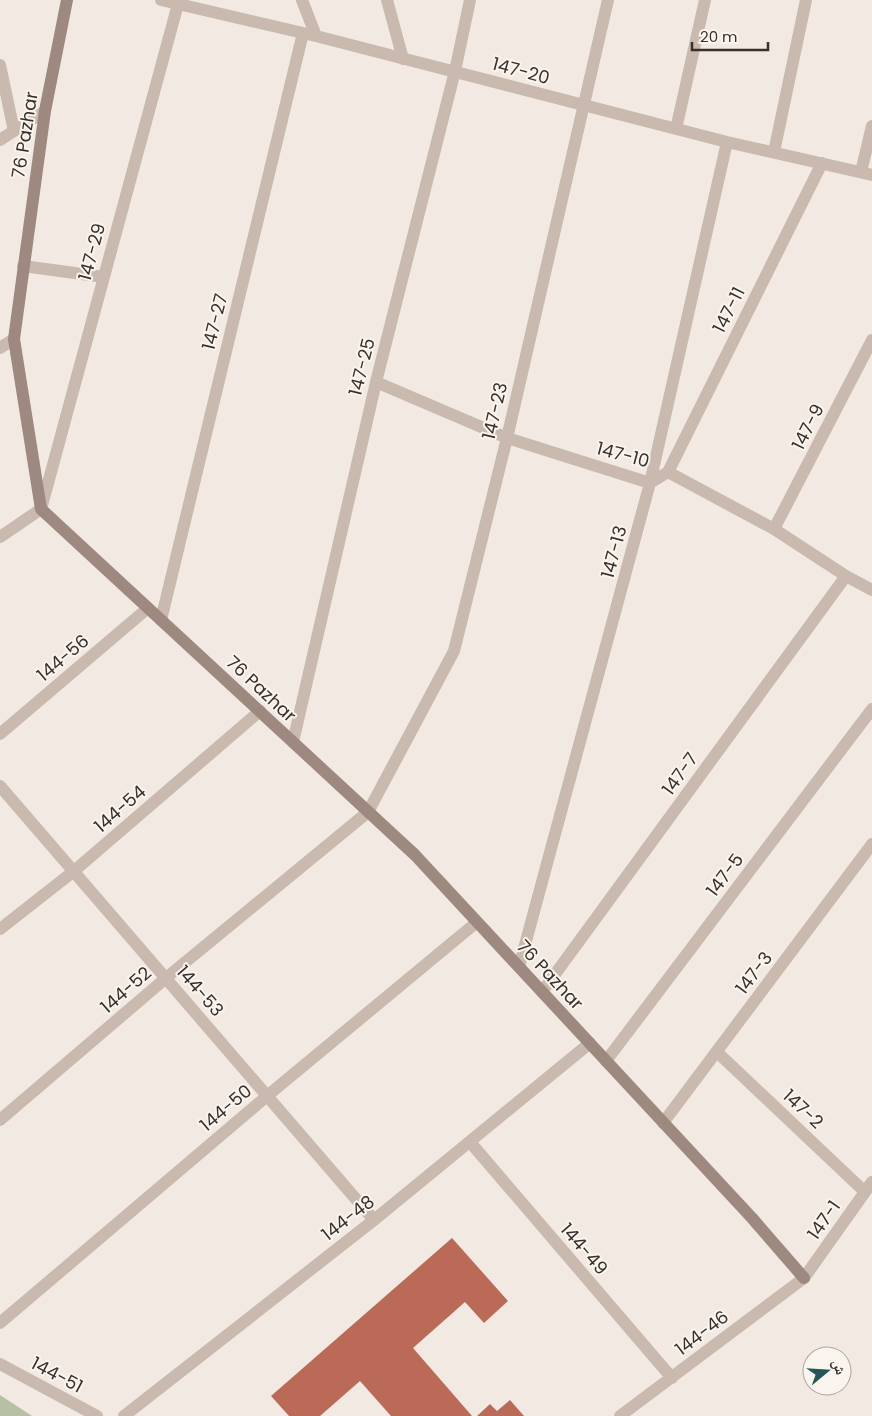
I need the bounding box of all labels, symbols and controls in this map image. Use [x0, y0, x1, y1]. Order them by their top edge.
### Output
scale bar [692, 20, 768, 52]
text: 20 m [700, 26, 738, 47]
street label: 147-20 [490, 51, 553, 90]
street label: 76 Pazhar [5, 90, 44, 180]
street label: 147-29 [72, 220, 111, 283]
street label: 147-11 [706, 283, 751, 337]
street label: 147-27 [195, 291, 234, 353]
street label: 147-25 [342, 335, 381, 398]
street label: 147-23 [476, 380, 513, 442]
street label: 147-9 [785, 400, 830, 454]
street label: 147-10 [594, 435, 652, 474]
street label: 147-13 [595, 523, 632, 581]
street label: 144-56 [31, 628, 94, 687]
street label: 76 Pazhar [221, 650, 302, 728]
street label: 147-7 [656, 747, 704, 800]
street label: 144-54 [88, 779, 151, 838]
street label: 147-5 [700, 848, 749, 901]
street label: 76 Pazhar [511, 934, 589, 1015]
street label: 147-3 [729, 946, 778, 999]
street label: 144-53 [171, 960, 230, 1022]
street label: 144-52 [95, 961, 157, 1019]
street label: 144-50 [194, 1078, 257, 1137]
street label: 147-2 [778, 1083, 829, 1134]
street label: 144-48 [316, 1189, 379, 1246]
street label: 147-1 [801, 1195, 846, 1244]
street label: 144-49 [555, 1217, 614, 1280]
street label: 144-46 [670, 1304, 734, 1361]
north arrow [802, 1346, 852, 1396]
street label: 144-51 [27, 1351, 88, 1399]
text: ش [828, 1357, 851, 1377]

